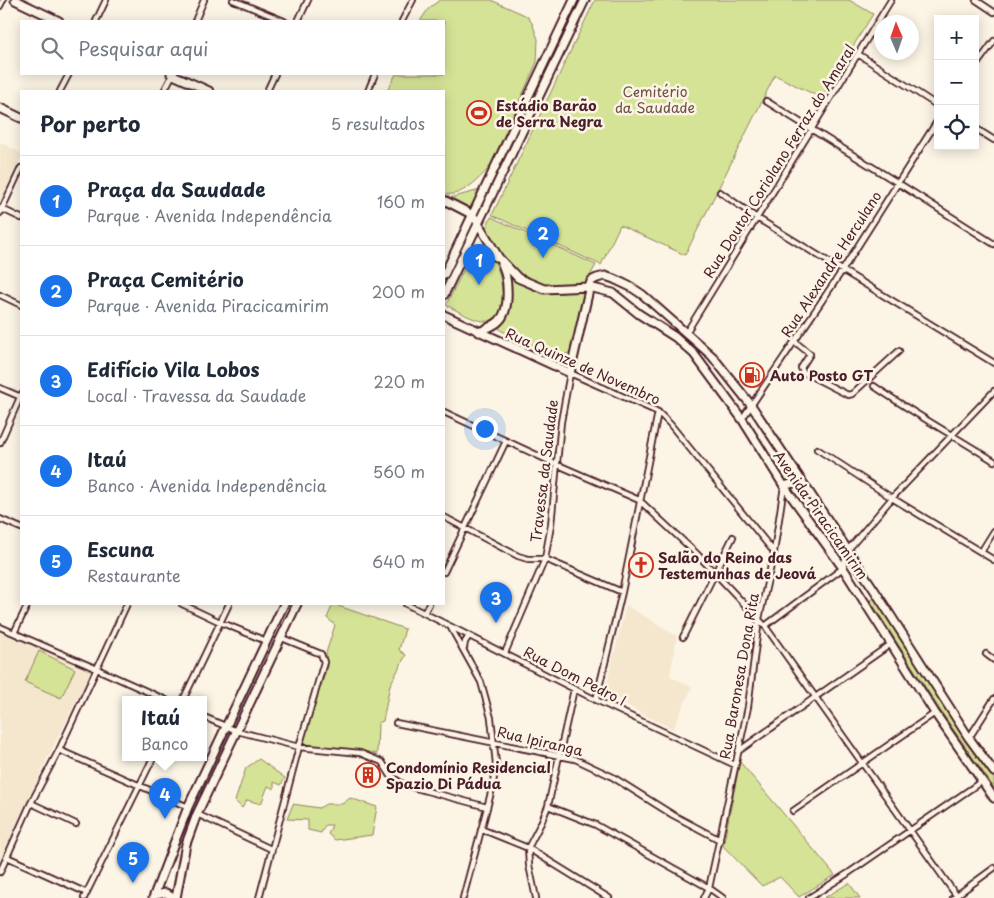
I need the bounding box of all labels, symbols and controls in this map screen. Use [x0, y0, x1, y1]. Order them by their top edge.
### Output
north arrow [874, 15, 919, 60]
map controls [934, 15, 979, 150]
button: + [934, 15, 979, 60]
search box [20, 20, 445, 75]
icon: search [38, 34, 66, 62]
text: Pesquisar aqui [78, 34, 208, 62]
street label: Rua Doutor Coriolano Ferraz do Amaral [698, 40, 860, 282]
button: − [934, 60, 979, 105]
park label: Cemitério da Saudade [615, 81, 695, 118]
place label: Estádio Barão de Serra Negra [496, 95, 603, 132]
sports icon: Estádio Barão de Serra Negra [466, 100, 492, 126]
button: locate [934, 105, 979, 150]
text: Por perto [40, 107, 140, 139]
text: 5 resultados [331, 111, 425, 135]
text: Praça da Saudade [87, 175, 266, 203]
street label: Rua Alexandre Herculano [776, 186, 886, 341]
text: 1 [52, 189, 60, 213]
text: 160 m [377, 189, 425, 213]
text: Parque · Avenida Independência [87, 203, 332, 227]
pin: 2 [527, 217, 559, 258]
pin: 1 [463, 244, 495, 285]
text: Praça Cemitério [87, 265, 244, 293]
text: 2 [50, 279, 62, 303]
text: 200 m [372, 279, 425, 303]
text: Parque · Avenida Piracicamirim [87, 293, 329, 317]
street label: Rua Quinze de Novembro [502, 322, 664, 410]
text: Edifício Vila Lobos [87, 355, 260, 383]
fuel station icon: Auto Posto GT [739, 362, 765, 388]
place label: Auto Posto GT [770, 365, 873, 386]
text: 3 [51, 369, 61, 393]
text: 220 m [374, 369, 425, 393]
text: Local · Travessa da Saudade [87, 383, 306, 407]
street label: Travessa da Saudade [525, 398, 563, 544]
your location [472, 416, 498, 442]
text: Itaú [87, 445, 127, 473]
street label: Avenida Piracicamirim [769, 446, 873, 584]
text: 4 [51, 459, 61, 483]
text: 560 m [373, 459, 425, 483]
text: Banco · Avenida Independência [87, 473, 327, 497]
text: Escuna [87, 535, 154, 563]
place label: Salão do Reino das Testemunhas de Jeová [658, 547, 817, 584]
text: 5 [51, 549, 61, 573]
text: 640 m [372, 549, 425, 573]
church icon: Salão do Reino das Testemunhas de Jeová [628, 552, 654, 578]
text: Restaurante [87, 563, 181, 587]
pin: 3 [480, 582, 512, 623]
street label: Rua Baronesa Dona Rita [714, 591, 764, 761]
street label: Rua Dom Pedro I [520, 641, 630, 711]
popup [122, 696, 207, 761]
text: Itaú [141, 703, 180, 731]
street label: Rua Ipiranga [495, 721, 585, 761]
text: Banco [141, 731, 188, 755]
place label: Condomínio Residencial Spazio Di Pádua [386, 757, 551, 794]
building icon: Condomínio Residencial Spazio Di Pádua [355, 762, 381, 788]
pin: 4 [149, 778, 181, 819]
pin: 5 [117, 842, 149, 883]

